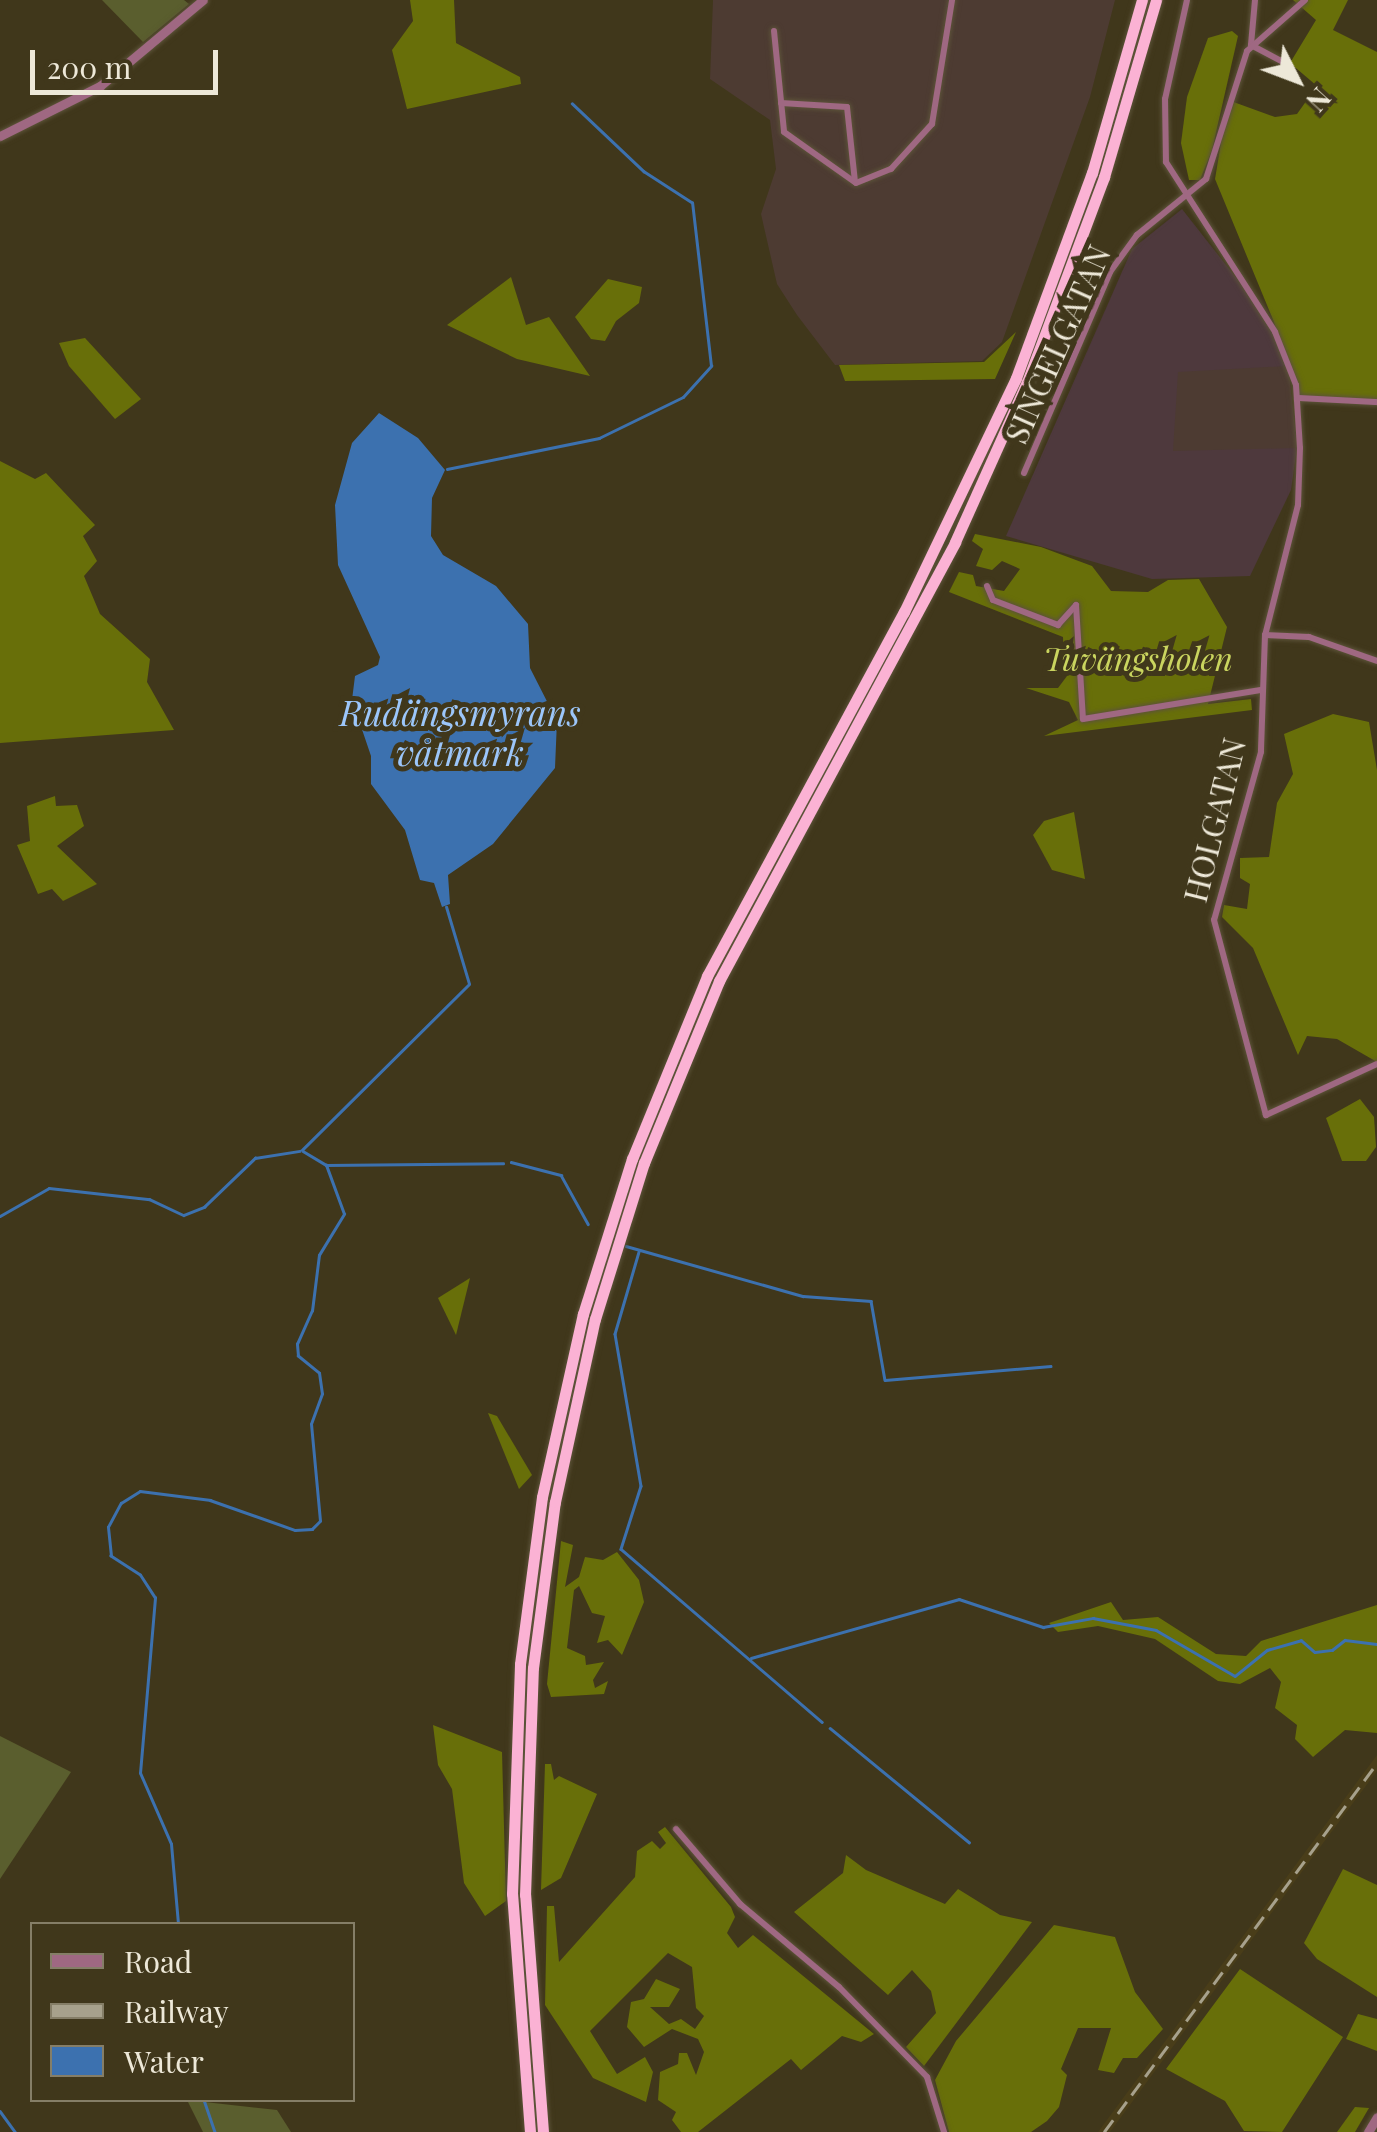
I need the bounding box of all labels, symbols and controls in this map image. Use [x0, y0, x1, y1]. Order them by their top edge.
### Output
scale bar [35, 30, 222, 92]
north arrow [1247, 30, 1347, 130]
text: 200 m [47, 47, 131, 87]
text: N [1299, 81, 1340, 120]
street label: SINGELGATAN [996, 239, 1118, 449]
park label: Tuvängsholen [1043, 639, 1233, 677]
water label: Rudängsmyrans våtmark [339, 691, 581, 773]
street label: HOLGATAN [1175, 734, 1253, 906]
legend [30, 1922, 355, 2102]
text: Road [124, 1941, 192, 1981]
text: Railway [124, 1991, 229, 2031]
text: Water [124, 2041, 204, 2081]

